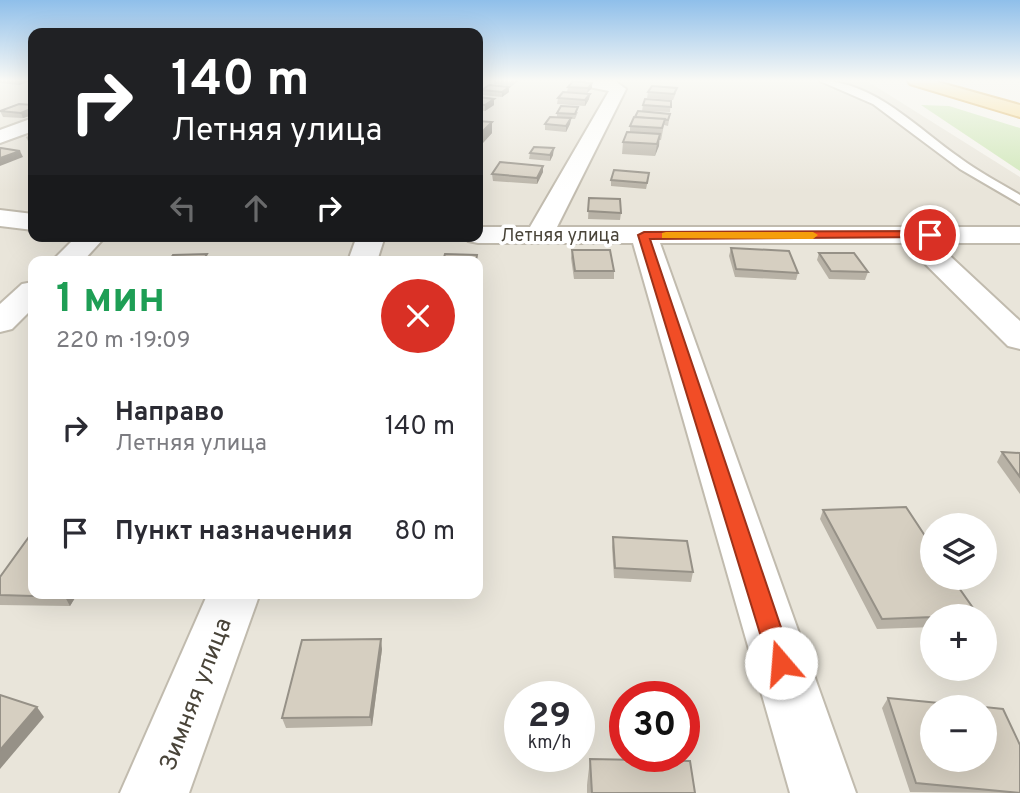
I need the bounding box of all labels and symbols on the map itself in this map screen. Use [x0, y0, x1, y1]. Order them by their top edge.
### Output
pin [900, 205, 960, 265]
street label: Летняя улица [501, 225, 619, 248]
street label: Зимняя улица [154, 614, 240, 775]
position arrow [744, 626, 818, 700]
speed limit sign: 30 [609, 681, 700, 772]

